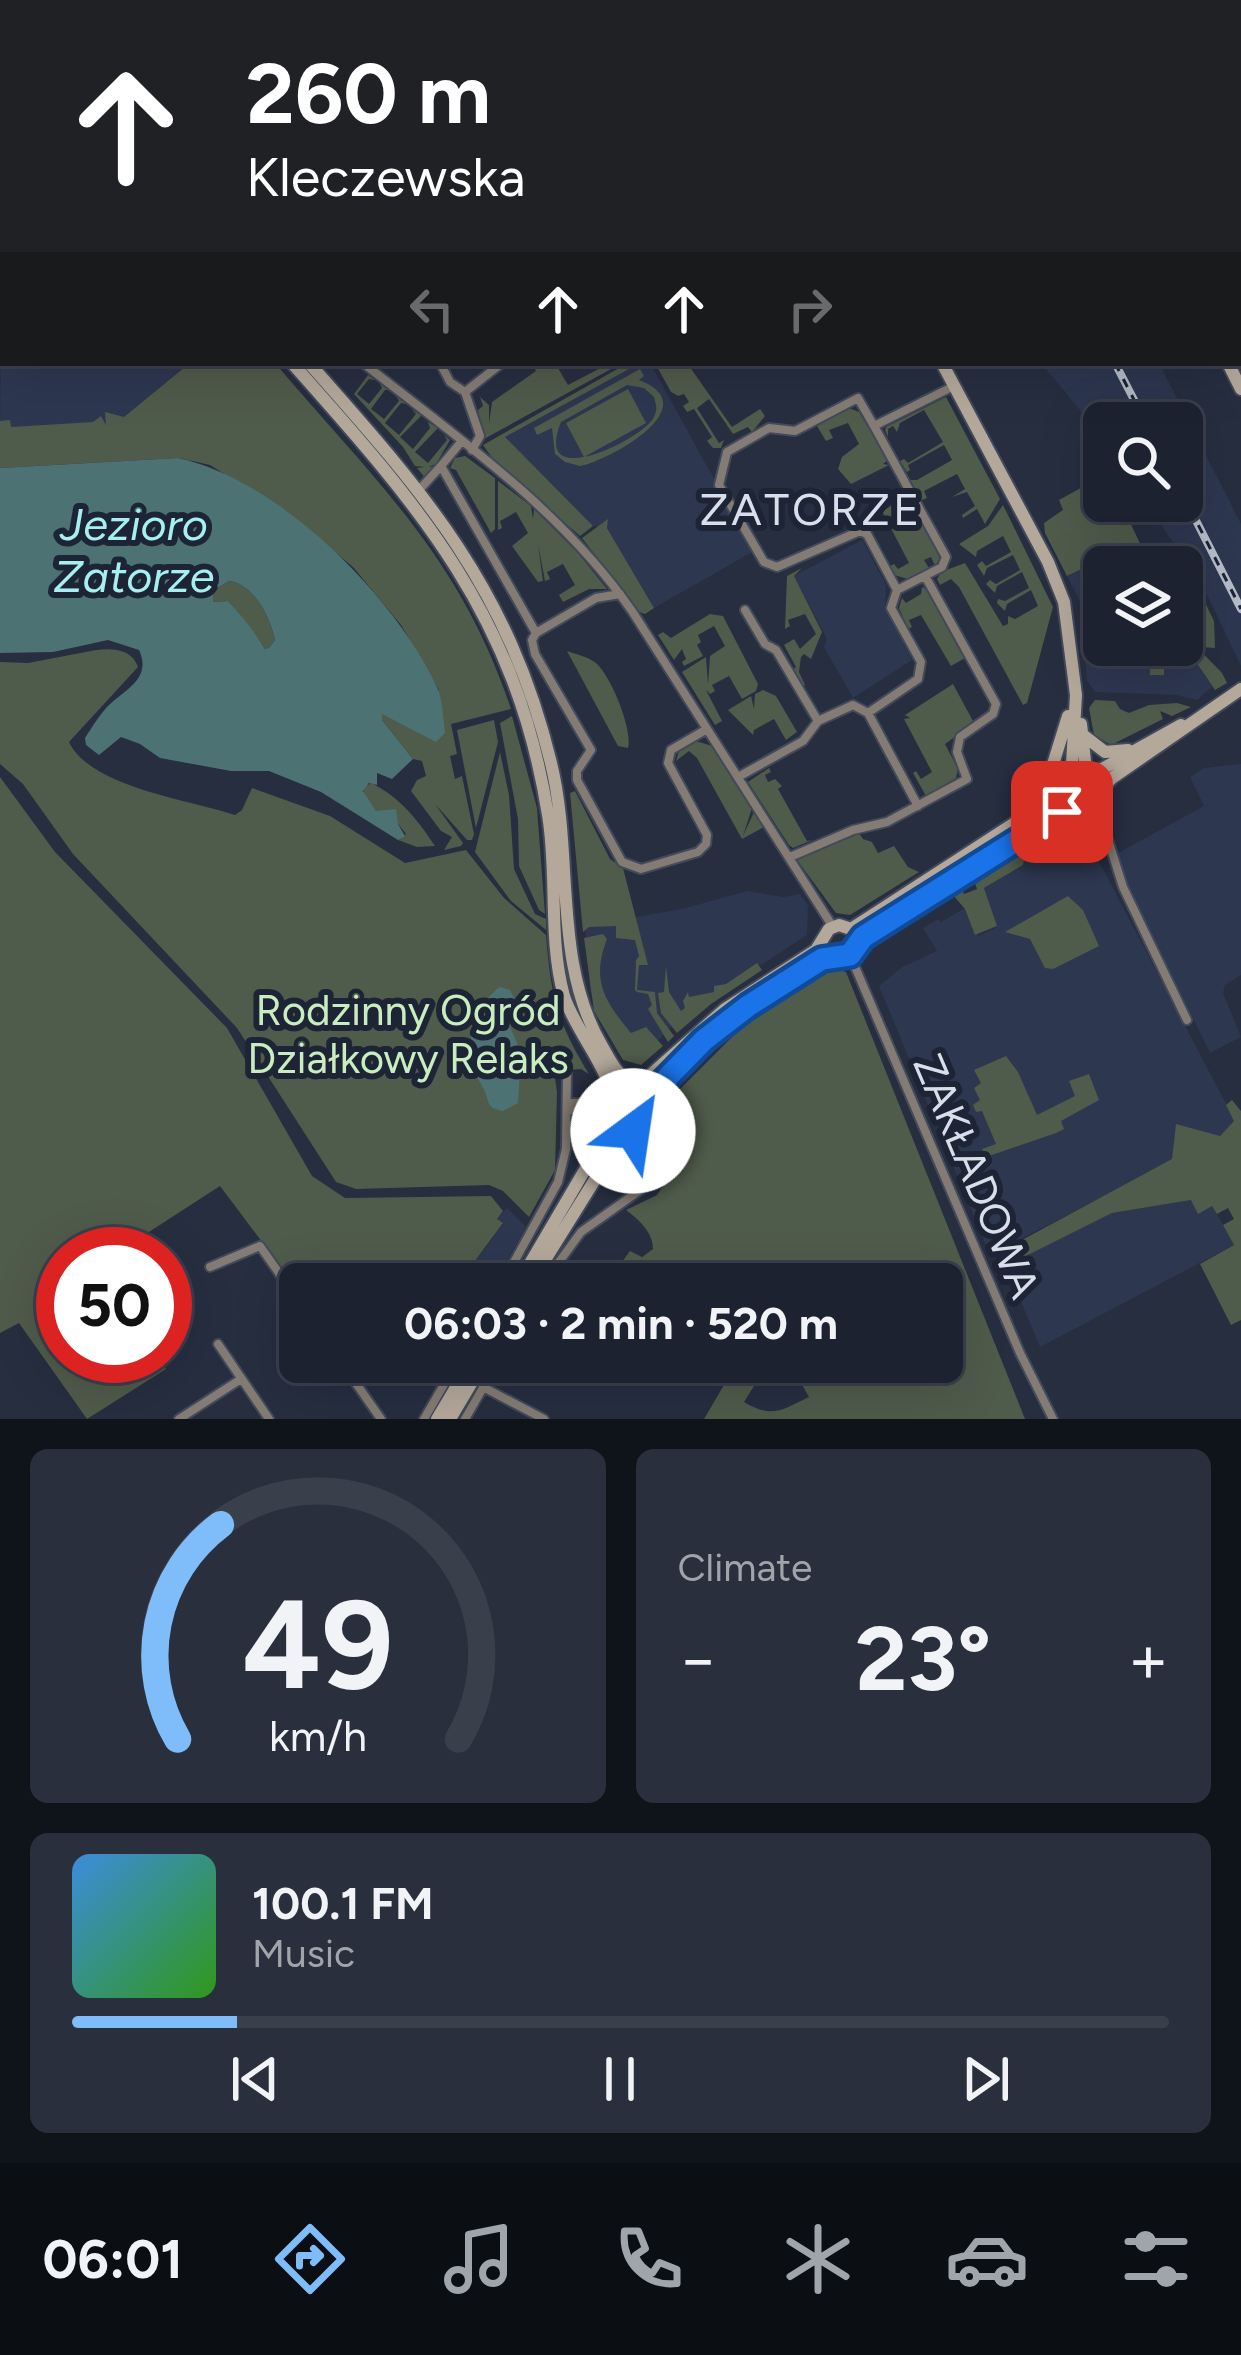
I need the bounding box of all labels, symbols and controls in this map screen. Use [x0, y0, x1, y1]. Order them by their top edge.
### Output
text: 260 m [246, 43, 491, 144]
icon: ahead [48, 48, 204, 204]
text: Kleczewska [246, 145, 525, 210]
icon: left [399, 276, 465, 342]
icon: ahead [525, 276, 591, 342]
icon: ahead [651, 276, 717, 342]
icon: right [777, 276, 843, 342]
map controls [1083, 402, 1203, 666]
button: search [1083, 402, 1203, 522]
district label: ZATORZE [699, 482, 923, 536]
water label: Jezioro Zatorze [54, 497, 214, 603]
button: layers [1083, 546, 1203, 666]
pin [1011, 761, 1113, 863]
icon: arrive [1029, 779, 1095, 845]
park label: Rodzinny Ogród Działkowy Relaks [247, 985, 569, 1084]
street label: ZAKŁADOWA [902, 1047, 1051, 1306]
position arrow [570, 1068, 696, 1194]
speed limit sign: 50 [36, 1227, 192, 1383]
text: 06:03 · 2 min · 520 m [404, 1296, 838, 1350]
text: Climate [678, 1544, 812, 1591]
text: 49 [242, 1569, 393, 1719]
text: 23° [855, 1604, 991, 1713]
text: − [678, 1619, 719, 1699]
text: + [1128, 1619, 1169, 1699]
text: km/h [269, 1710, 367, 1762]
text: 100.1 FM [252, 1876, 434, 1930]
text: Music [252, 1930, 355, 1977]
icon: previous [222, 2046, 288, 2112]
icon: pause [587, 2046, 653, 2112]
icon: next [953, 2046, 1019, 2112]
icon: directions [268, 2217, 352, 2301]
icon: music [437, 2217, 521, 2301]
icon: phone [607, 2217, 691, 2301]
icon: climate [776, 2217, 860, 2301]
icon: car [945, 2217, 1029, 2301]
icon: filters [1114, 2217, 1198, 2301]
text: 06:01 [43, 2227, 183, 2292]

